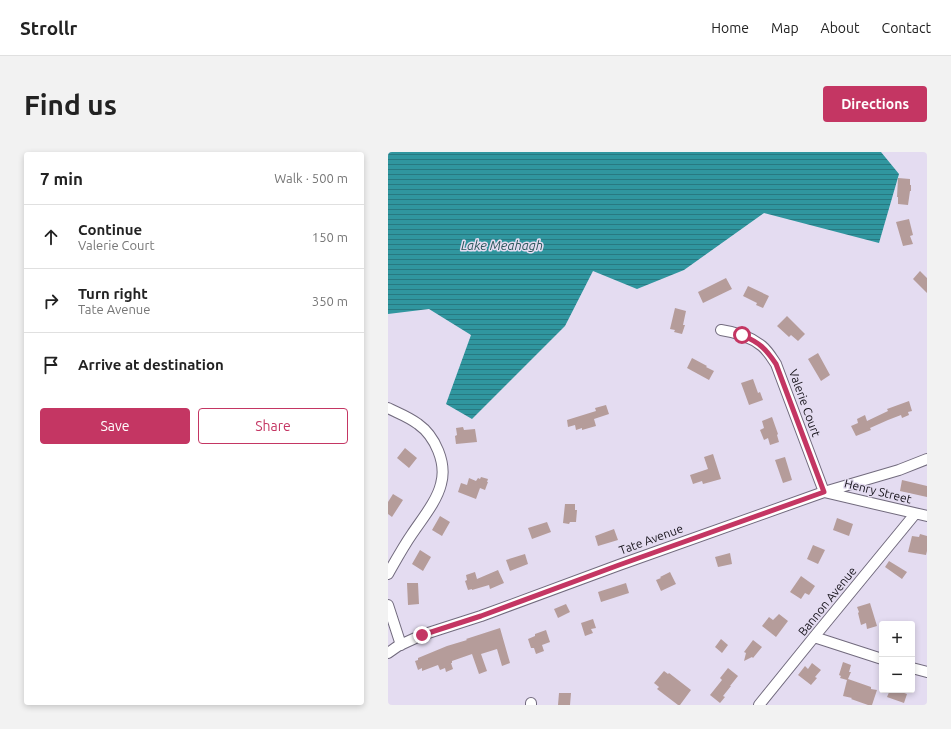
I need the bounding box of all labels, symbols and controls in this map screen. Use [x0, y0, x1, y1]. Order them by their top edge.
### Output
text: Strollr [20, 17, 77, 39]
text: Home [711, 20, 749, 36]
text: Map [771, 20, 799, 36]
text: About [821, 20, 860, 36]
text: Contact [882, 20, 931, 36]
button: Directions [823, 86, 927, 122]
text: Find us [24, 89, 117, 120]
text: 7 min [40, 169, 83, 188]
text: Walk · 500 m [274, 171, 348, 185]
text: Continue [78, 221, 142, 238]
icon: ahead [40, 226, 62, 248]
text: 150 m [312, 230, 348, 244]
text: Valerie Court [78, 238, 155, 252]
water label: Lake Meahagh [461, 238, 543, 252]
text: Turn right [78, 285, 148, 302]
icon: right [40, 290, 62, 312]
text: 350 m [312, 294, 348, 308]
text: Tate Avenue [78, 302, 150, 316]
route start [733, 326, 751, 344]
icon: arrive [40, 354, 62, 376]
text: Arrive at destination [78, 356, 224, 373]
street label: Valerie Court [787, 368, 823, 439]
button: Save [40, 408, 190, 444]
button: Share [198, 408, 348, 444]
street label: Henry Street [843, 476, 913, 506]
street label: Tate Avenue [617, 521, 685, 557]
street label: Bannon Avenue [795, 564, 859, 638]
map controls [879, 621, 915, 693]
button: + [879, 621, 915, 657]
route end [413, 626, 431, 644]
button: − [879, 657, 915, 693]

